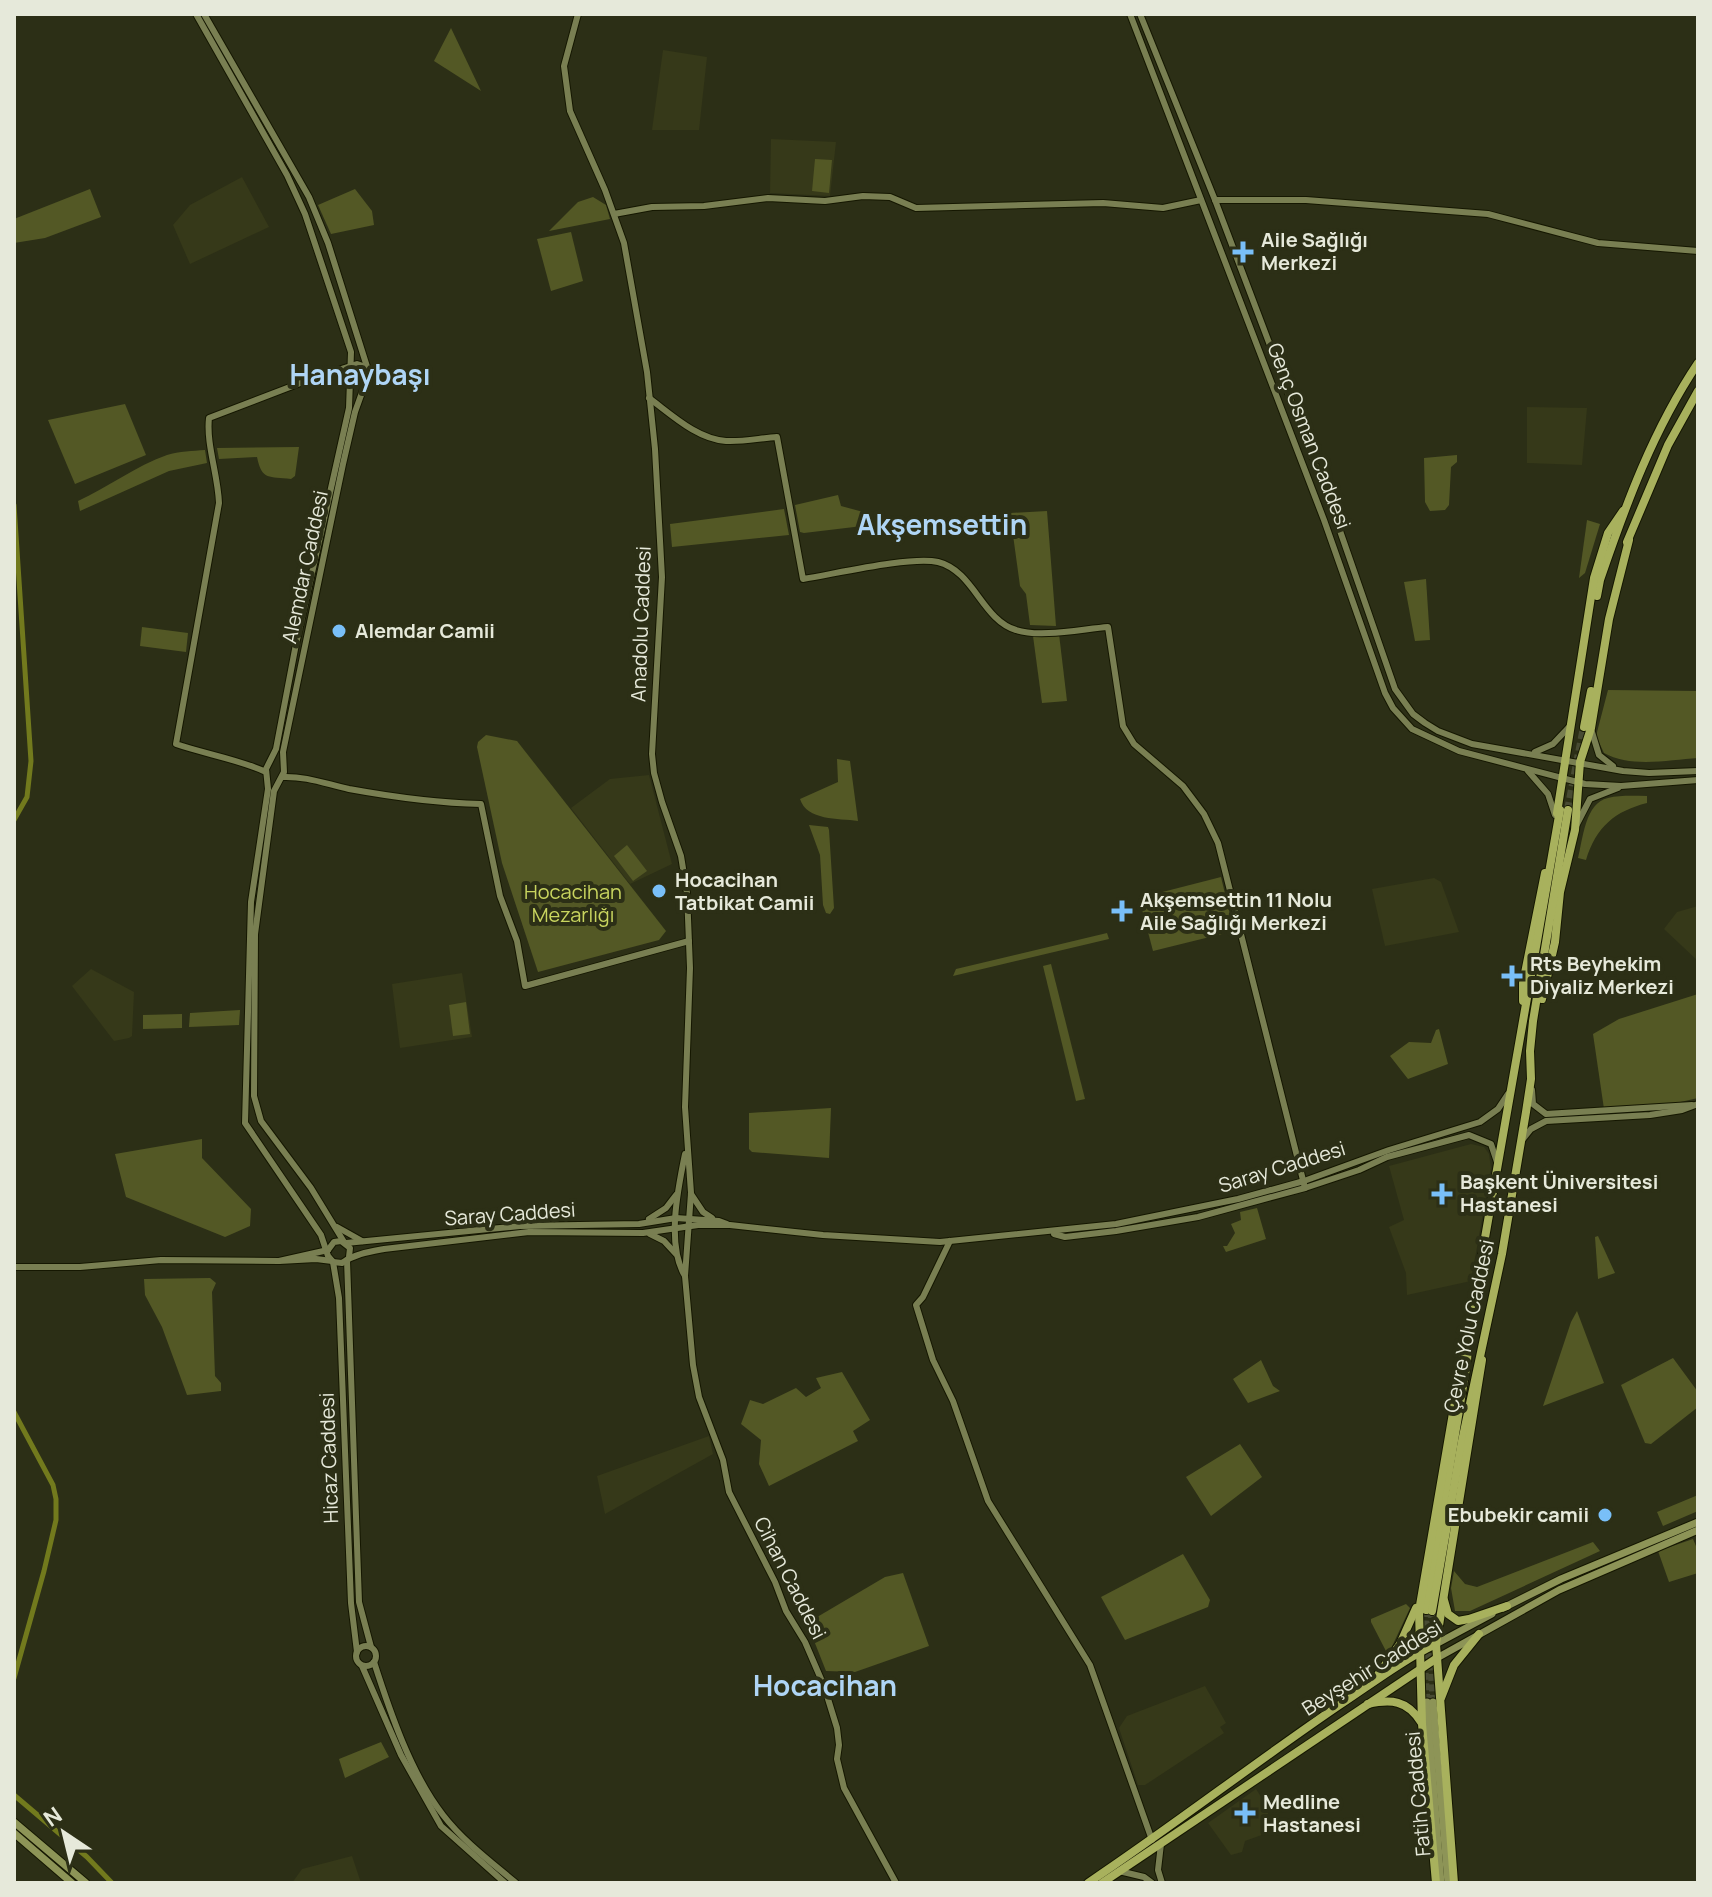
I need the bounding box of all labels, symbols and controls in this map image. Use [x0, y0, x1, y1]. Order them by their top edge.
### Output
place label: Aile Sağlığı Merkezi [1261, 226, 1368, 276]
marker: Aile Sağlığı Merkezi [1232, 241, 1254, 263]
street label: Genç Osman Caddesi [1262, 339, 1357, 533]
district label: Hanaybaşı [289, 355, 431, 393]
street label: Alemdar Caddesi [275, 488, 334, 646]
district label: Akşemsettin [857, 505, 1027, 543]
street label: Anadolu Caddesi [624, 546, 657, 702]
place label: Alemdar Camii [355, 617, 495, 644]
marker: Alemdar Camii [330, 622, 348, 640]
place label: Hocacihan Tatbikat Camii [675, 866, 814, 916]
park label: Hocacihan Mezarlığı [524, 878, 622, 928]
marker: Hocacihan Tatbikat Camii [650, 882, 668, 900]
place label: Akşemsettin 11 Nolu Aile Sağlığı Merkezi [1140, 886, 1332, 936]
marker: Akşemsettin 11 Nolu Aile Sağlığı Merkezi [1111, 900, 1133, 922]
place label: Rts Beyhekim Diyaliz Merkezi [1530, 950, 1674, 1000]
marker: Rts Beyhekim Diyaliz Merkezi [1501, 965, 1523, 987]
street label: Saray Caddesi [1215, 1134, 1349, 1199]
place label: Başkent Üniversitesi Hastanesi [1460, 1168, 1658, 1218]
marker: Başkent Üniversitesi Hastanesi [1431, 1183, 1453, 1205]
street label: Saray Caddesi [444, 1195, 576, 1232]
street label: Çevre Yolu Caddesi [1437, 1237, 1500, 1415]
street label: Hicaz Caddesi [313, 1392, 344, 1524]
place label: Ebubekir camii [1448, 1501, 1589, 1528]
marker: Ebubekir camii [1596, 1506, 1614, 1524]
street label: Cihan Caddesi [748, 1512, 833, 1644]
street label: Beyşehir Caddesi [1297, 1614, 1447, 1721]
district label: Hocacihan [753, 1666, 897, 1704]
street label: Fatih Caddesi [1399, 1730, 1436, 1858]
place label: Medline Hastanesi [1263, 1788, 1361, 1838]
north arrow [24, 1793, 104, 1873]
text: N [37, 1800, 68, 1833]
marker: Medline Hastanesi [1234, 1802, 1256, 1824]

